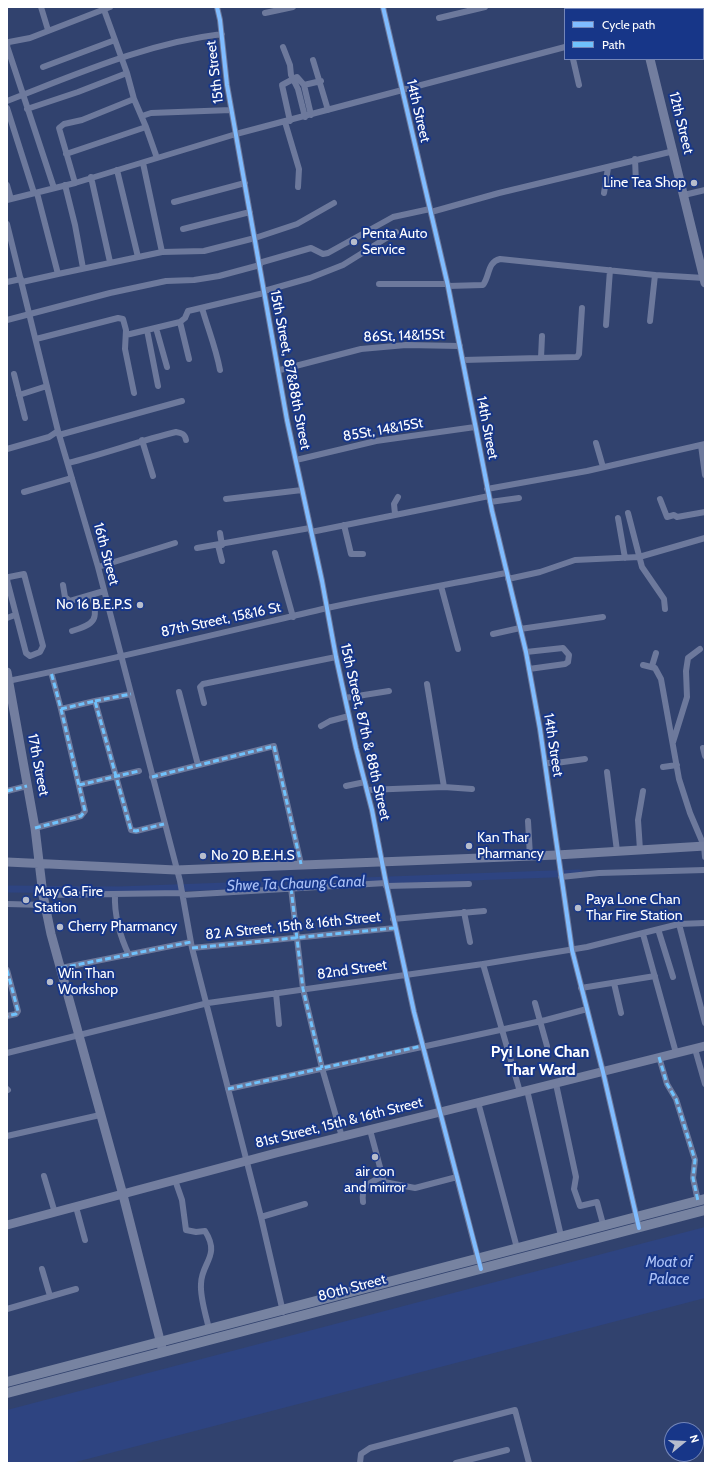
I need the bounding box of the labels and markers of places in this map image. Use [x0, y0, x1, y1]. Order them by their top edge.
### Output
place label: Line Tea Shop [603, 175, 686, 191]
marker: Line Tea Shop [689, 178, 699, 188]
place label: Penta Auto Service [362, 226, 427, 258]
marker: Penta Auto Service [349, 237, 359, 247]
place label: No 16 B.E.P.S [56, 597, 132, 613]
marker: No 16 B.E.P.S [135, 600, 145, 610]
place label: Kan Thar Pharmancy [477, 830, 544, 862]
marker: Kan Thar Pharmancy [464, 841, 474, 851]
place label: No 20 B.E.H.S [211, 848, 295, 864]
marker: No 20 B.E.H.S [198, 851, 208, 861]
place label: May Ga Fire Station [34, 884, 103, 916]
place label: Paya Lone Chan Thar Fire Station [586, 892, 682, 924]
marker: May Ga Fire Station [21, 895, 31, 905]
marker: Paya Lone Chan Thar Fire Station [573, 903, 583, 913]
place label: Cherry Pharmancy [68, 919, 177, 935]
marker: Cherry Pharmancy [55, 922, 65, 932]
place label: Win Than Workshop [58, 966, 118, 998]
marker: Win Than Workshop [45, 977, 55, 987]
marker: air con and mirror [370, 1152, 380, 1162]
place label: air con and mirror [344, 1164, 406, 1196]

